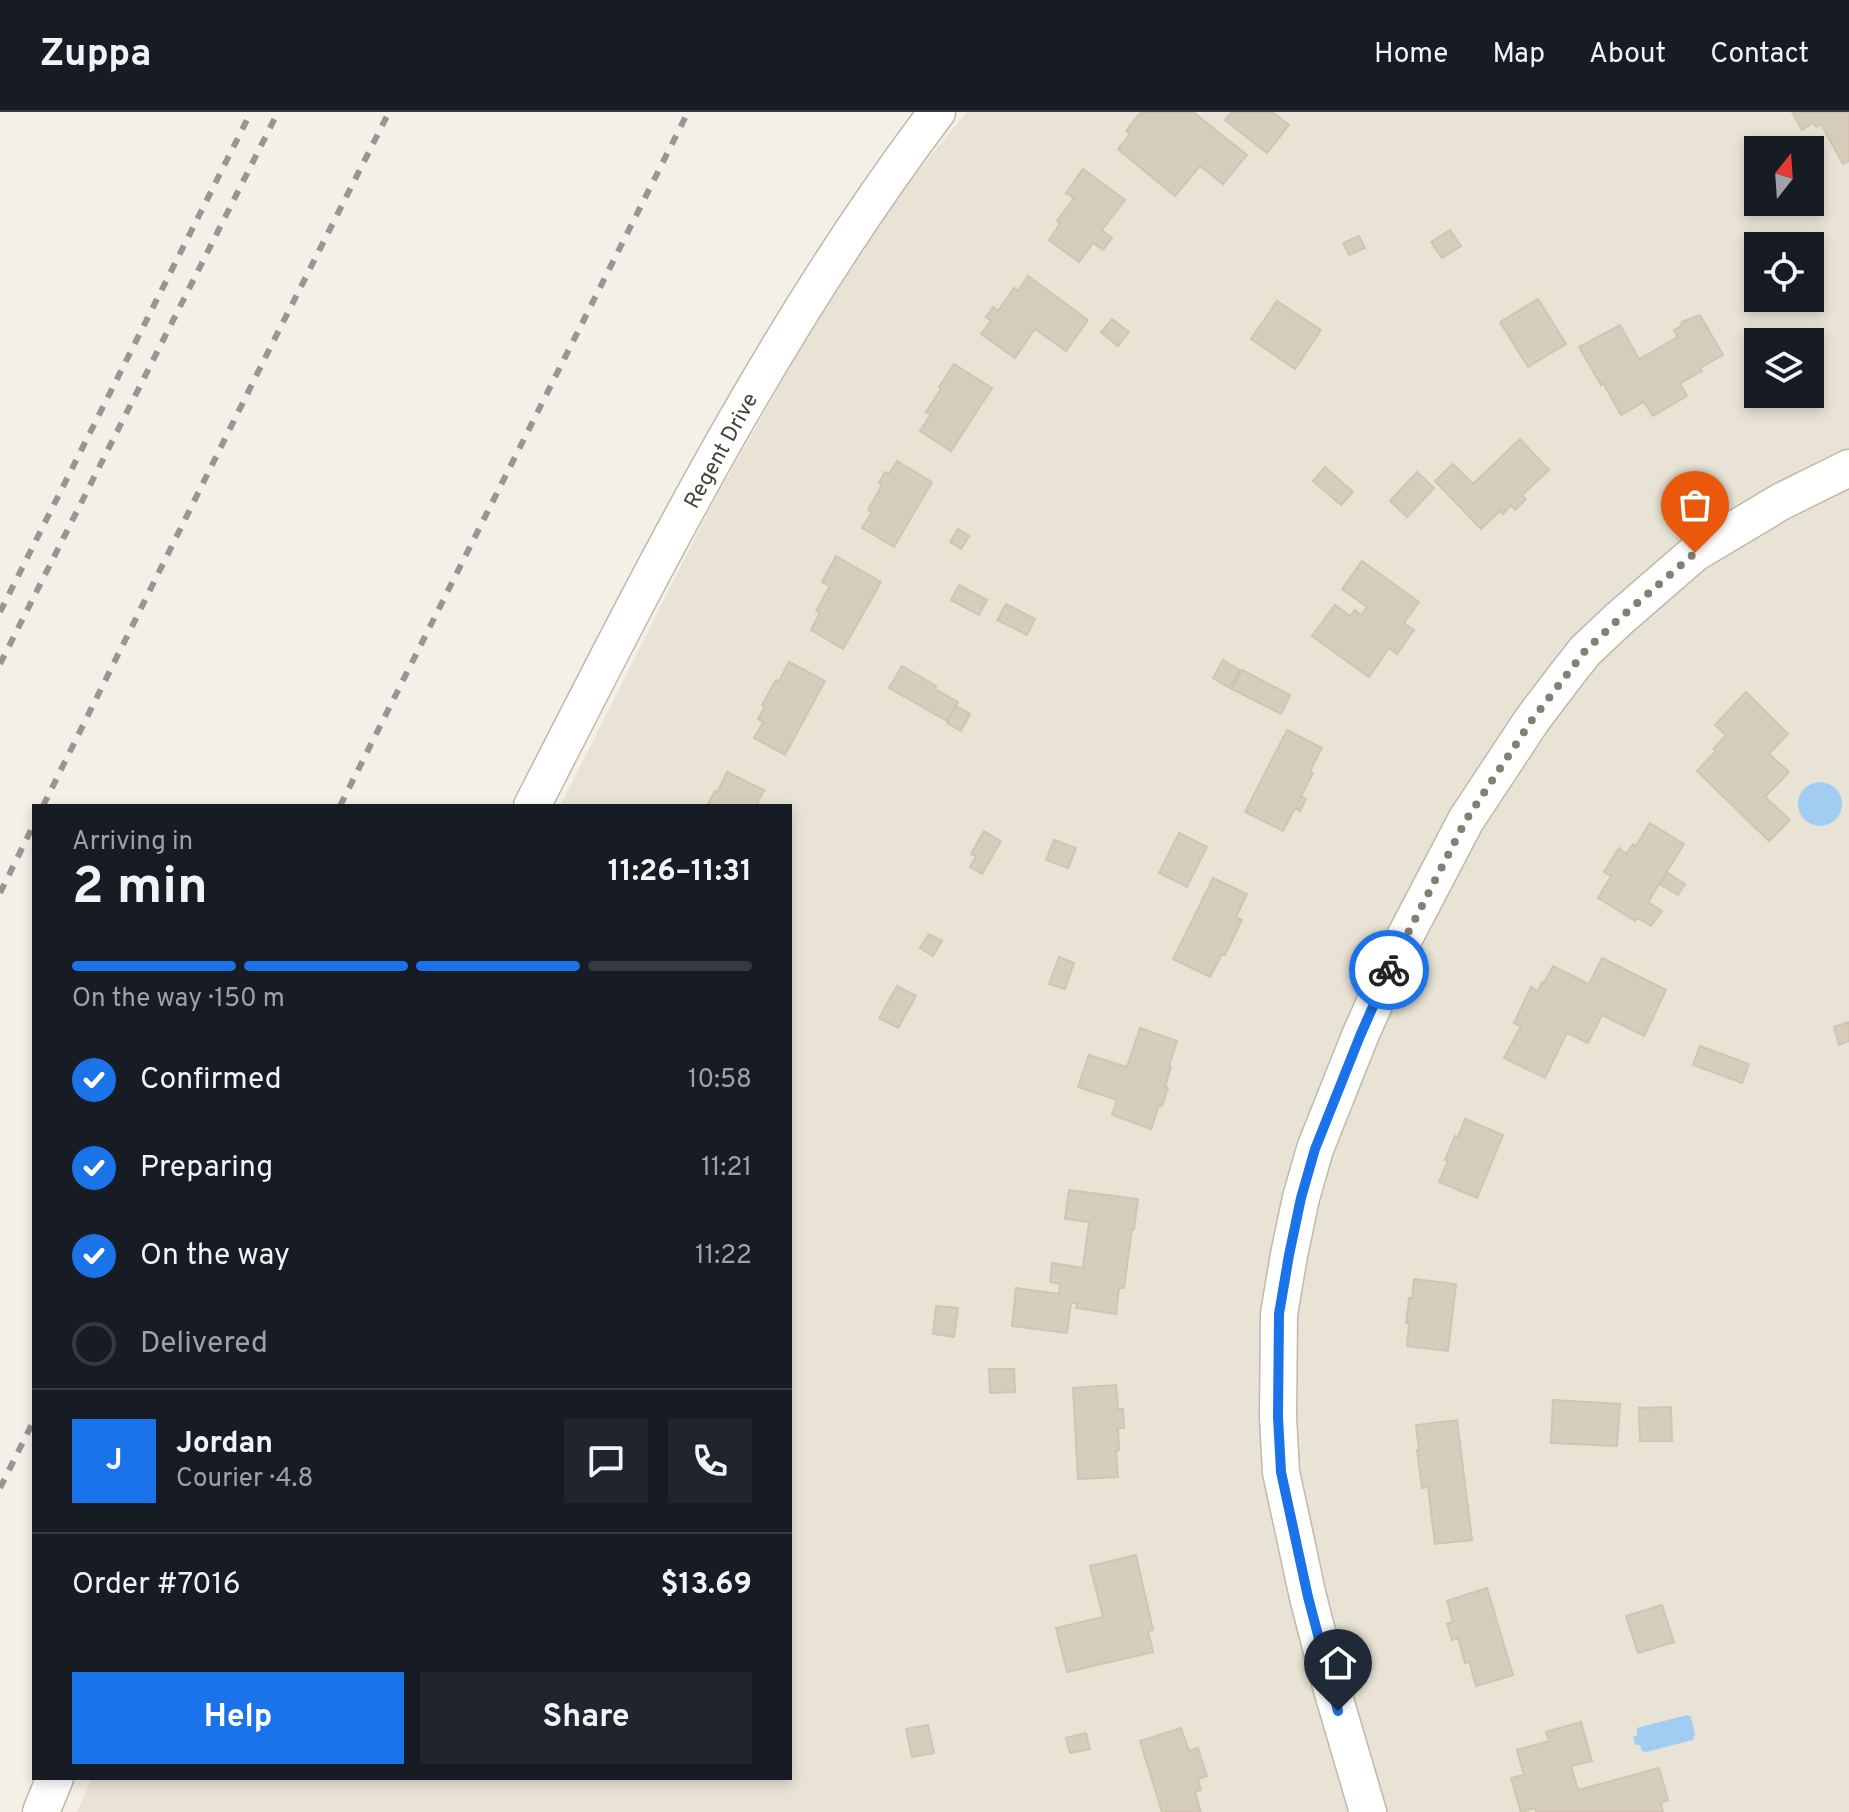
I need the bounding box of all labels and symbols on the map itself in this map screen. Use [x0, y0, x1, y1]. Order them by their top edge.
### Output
north arrow [1744, 136, 1824, 216]
street label: Regent Drive [679, 389, 765, 514]
pin [1661, 471, 1729, 553]
courier [1349, 930, 1429, 1010]
pin [1304, 1629, 1372, 1711]

